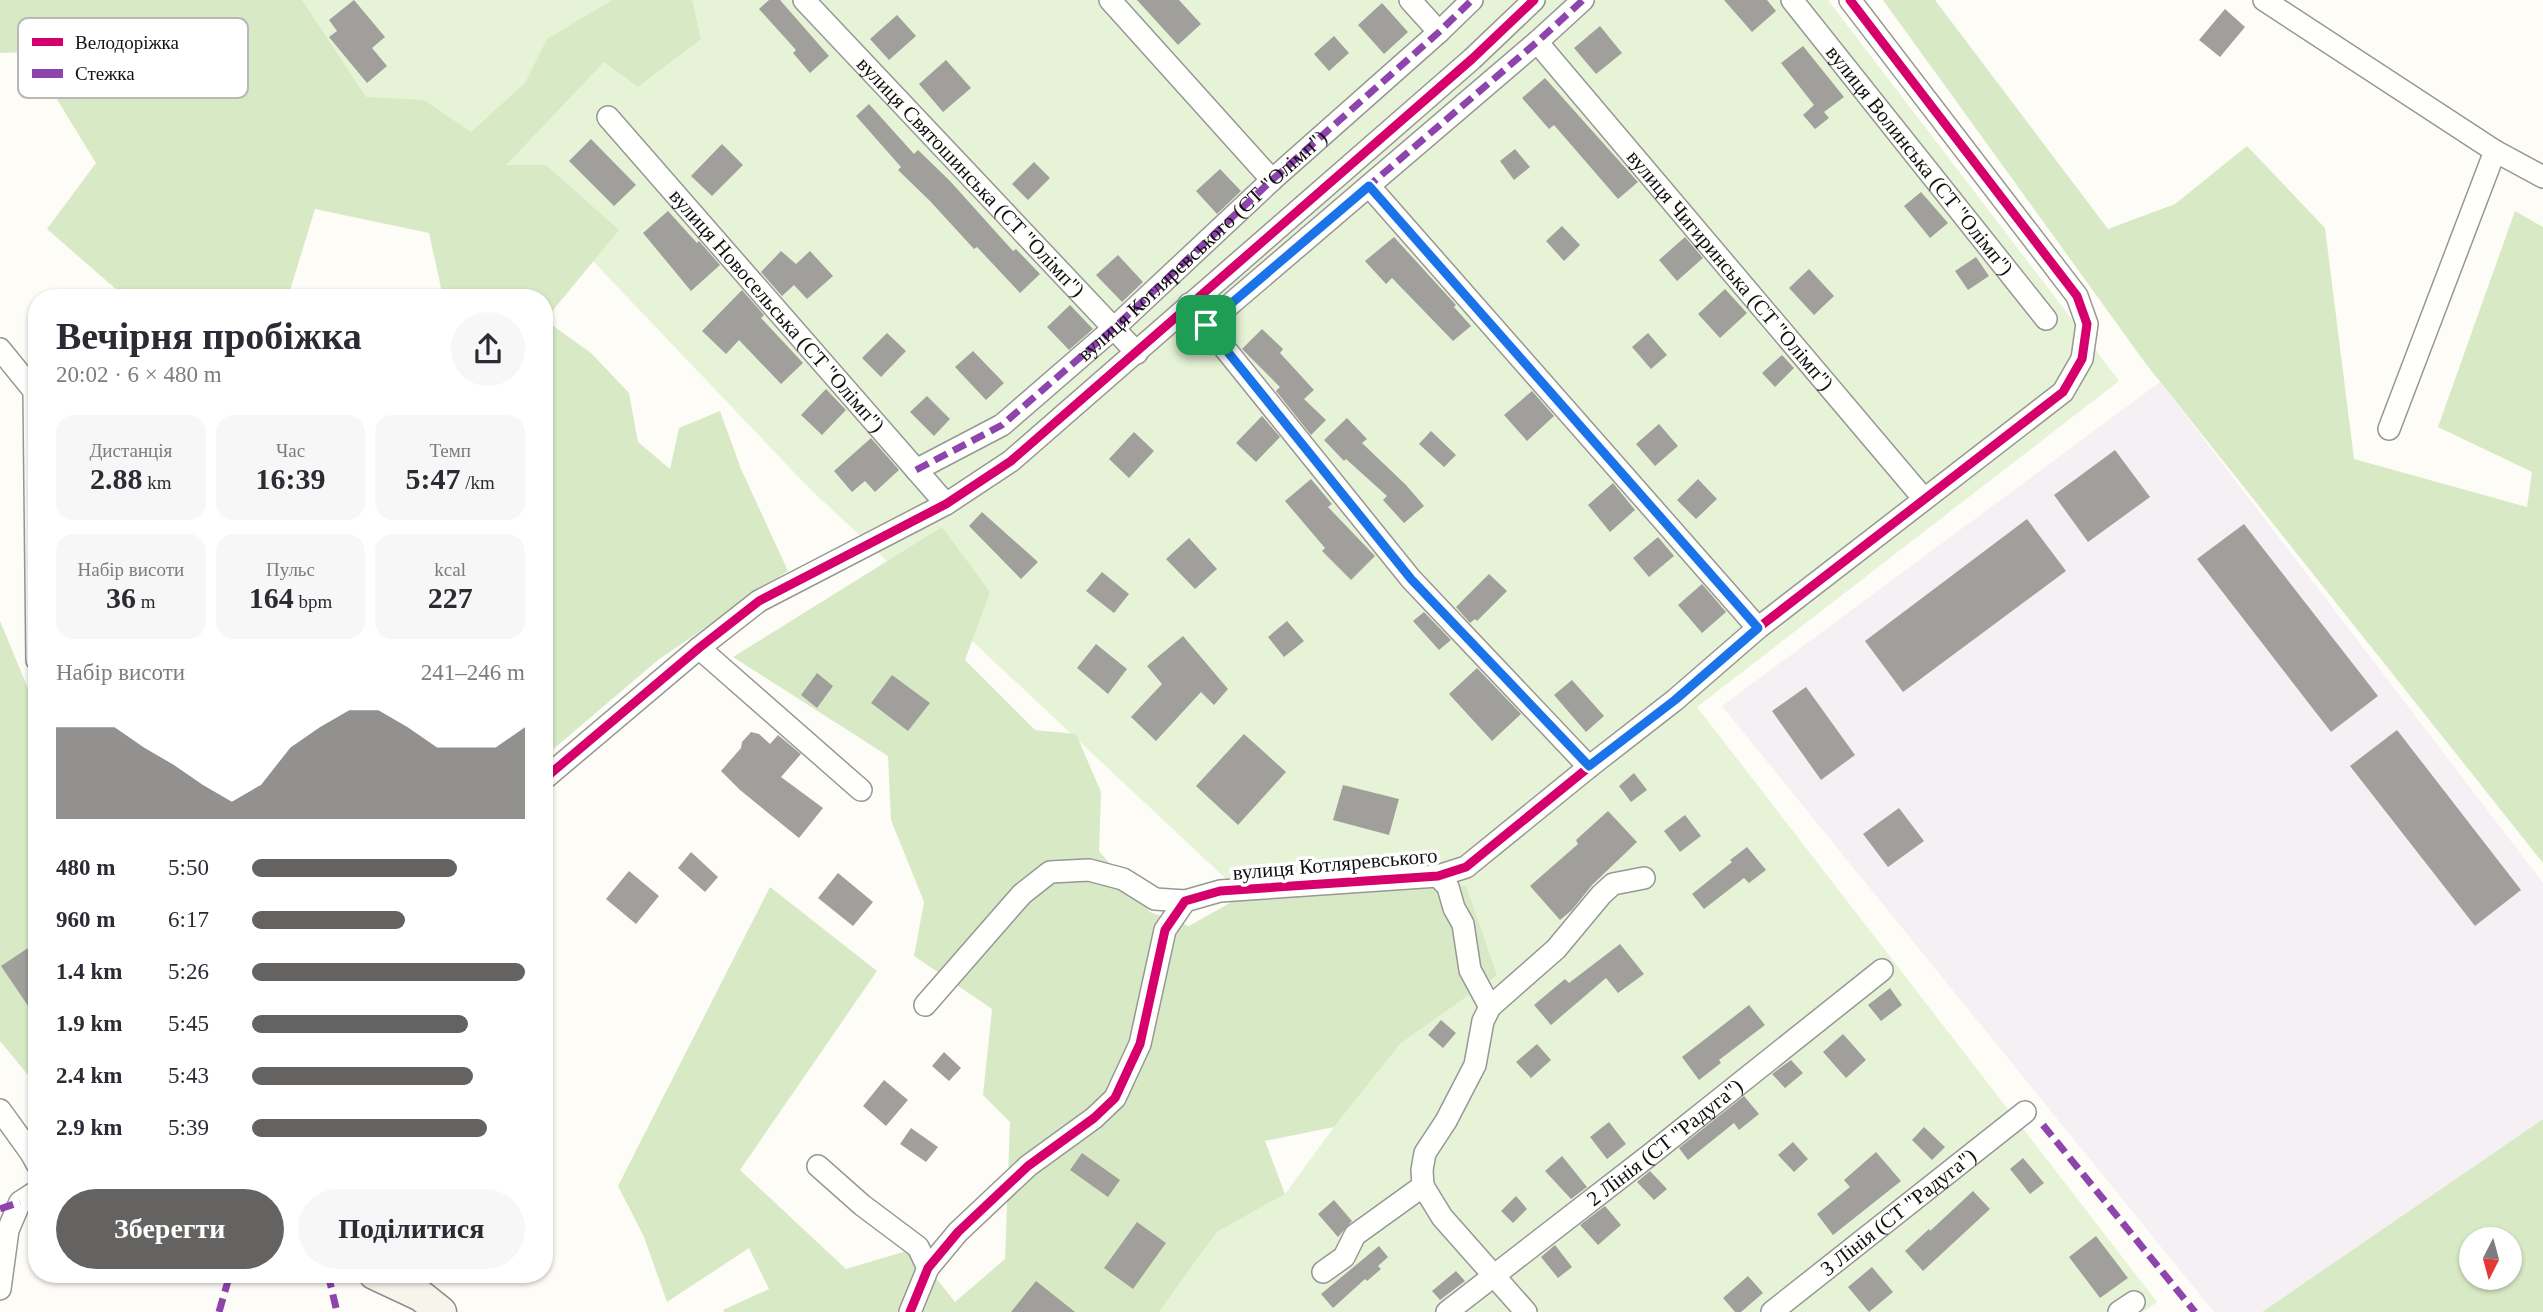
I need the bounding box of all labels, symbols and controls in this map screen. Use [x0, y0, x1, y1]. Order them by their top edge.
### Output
legend [18, 18, 248, 98]
text: Велодоріжка [75, 32, 180, 53]
street label: вулиця Волинська (СТ "Олімп") [1821, 41, 2018, 280]
street label: вулиця Святошинська (СТ "Олімп") [852, 52, 1090, 302]
text: Стежка [75, 63, 135, 84]
street label: вулиця Котляревського (СТ "Олімп") [1073, 125, 1332, 366]
street label: вулиця Чигиринська (СТ "Олімп") [1622, 145, 1839, 395]
street label: вулиця Новосельська (СТ "Олімп") [664, 184, 890, 437]
pin [1176, 295, 1236, 355]
icon: arrive [1187, 306, 1225, 344]
button: share [451, 312, 525, 386]
text: Вечірня пробіжка [56, 315, 362, 357]
text: 20:02 · 6 × 480 m [56, 362, 222, 387]
text: Дистанція [89, 440, 172, 461]
text: Час [276, 440, 305, 461]
text: Темп [429, 440, 471, 461]
text: 2.88 [90, 462, 143, 495]
text: 16:39 [255, 462, 325, 495]
text: 5:47 [406, 462, 461, 495]
text: km [143, 472, 172, 493]
text: /km [461, 472, 495, 493]
text: Набір висоти [78, 559, 184, 580]
text: Пульс [266, 559, 315, 580]
text: kcal [434, 559, 466, 580]
text: 36 [106, 581, 136, 614]
text: 164 [249, 581, 294, 614]
text: 227 [428, 581, 473, 614]
text: m [136, 591, 156, 612]
text: bpm [294, 591, 332, 612]
text: Набір висоти [56, 660, 185, 685]
text: 241–246 m [421, 660, 525, 685]
street label: вулиця Котляревського [1232, 843, 1438, 885]
text: 480 m [56, 855, 115, 880]
text: 5:50 [168, 855, 209, 880]
text: 960 m [56, 907, 115, 932]
text: 6:17 [168, 907, 209, 932]
text: 1.4 km [56, 959, 122, 984]
text: 5:26 [168, 959, 209, 984]
text: 1.9 km [56, 1011, 122, 1036]
text: 5:45 [168, 1011, 209, 1036]
text: 2.4 km [56, 1063, 122, 1088]
text: 5:43 [168, 1063, 209, 1088]
street label: 2 Лінія (СТ "Радуга") [1582, 1074, 1747, 1211]
text: 2.9 km [56, 1115, 122, 1140]
text: 5:39 [168, 1115, 209, 1140]
street label: З Лінія (СТ "Радуга") [1816, 1143, 1981, 1281]
button: Зберегти [56, 1189, 284, 1269]
button: Поділитися [298, 1189, 525, 1269]
north arrow [2459, 1227, 2522, 1290]
map controls [2459, 1227, 2522, 1290]

